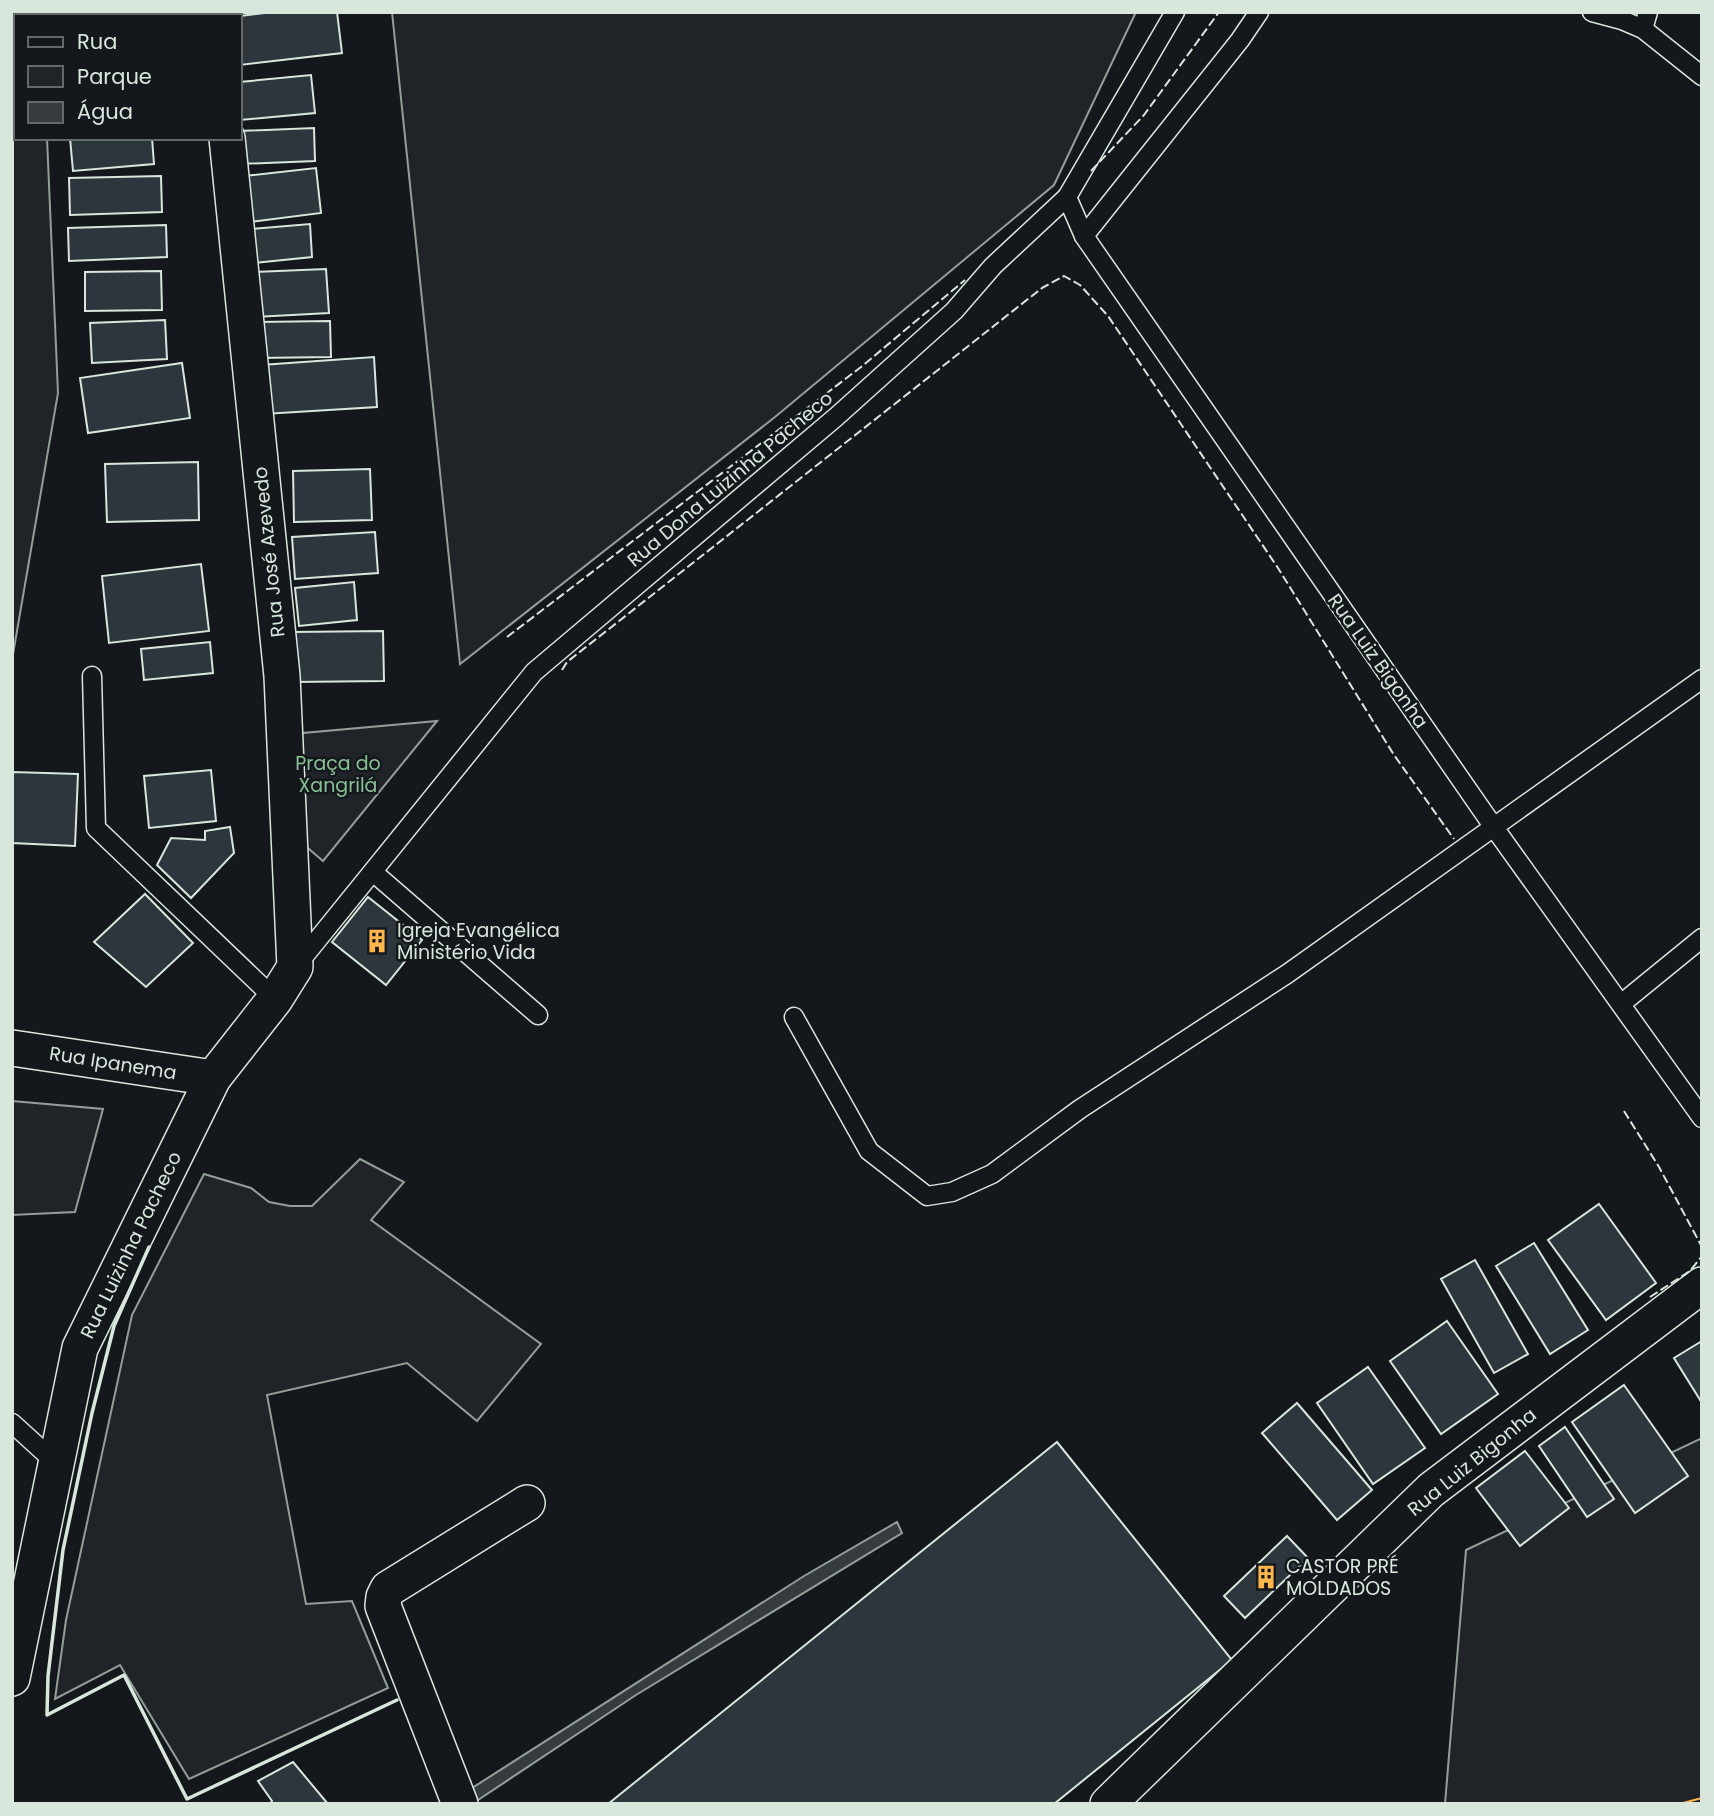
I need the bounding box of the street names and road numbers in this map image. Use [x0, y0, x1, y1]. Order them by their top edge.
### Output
street label: Rua Dona Luizinha Pacheco [621, 385, 839, 573]
street label: Rua José Azevedo [247, 465, 291, 639]
street label: Rua Luiz Bigonha [1321, 588, 1435, 734]
street label: Rua Ipanema [47, 1040, 179, 1086]
street label: Rua Luizinha Pacheco [74, 1147, 188, 1343]
street label: Rua Luiz Bigonha [1402, 1402, 1542, 1522]

